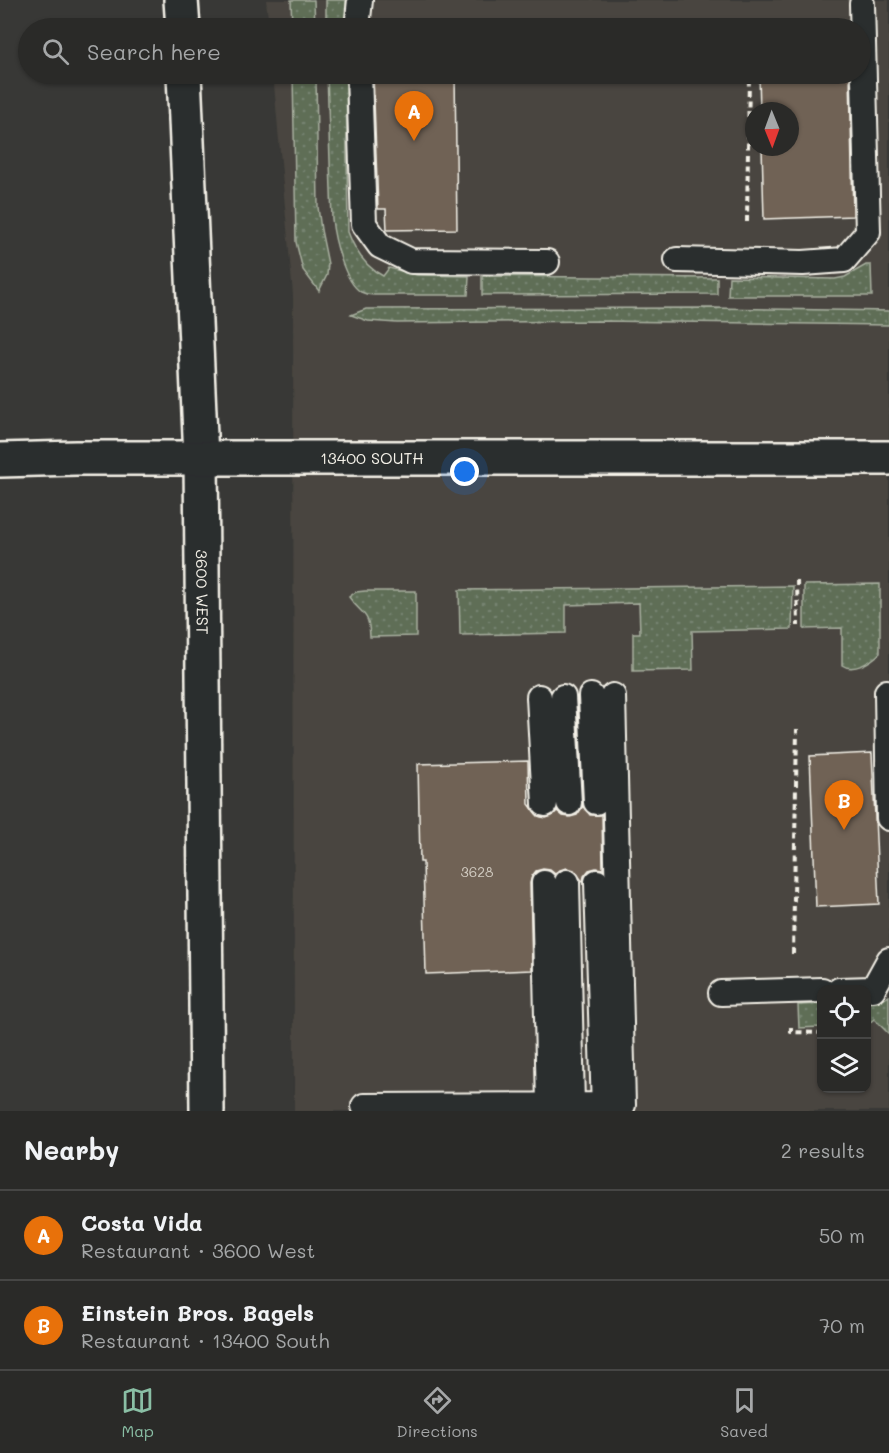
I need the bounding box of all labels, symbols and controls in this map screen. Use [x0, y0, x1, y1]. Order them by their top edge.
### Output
search box [18, 18, 871, 84]
icon: search [39, 35, 72, 68]
text: Search here [87, 37, 221, 66]
pin: A [394, 92, 434, 141]
north arrow [745, 102, 799, 156]
street label: 13400 SOUTH [320, 447, 424, 468]
your location [450, 457, 479, 486]
street label: 3600 WEST [192, 549, 214, 635]
pin: B [824, 780, 864, 830]
house number: 3628 [461, 862, 493, 881]
map controls [817, 985, 871, 1093]
button: locate [817, 985, 871, 1039]
button: layers [817, 1039, 871, 1093]
text: Nearby [24, 1133, 119, 1167]
text: 2 results [781, 1137, 865, 1163]
text: Costa Vida [81, 1208, 202, 1237]
text: A [37, 1222, 50, 1248]
text: 50 m [819, 1222, 865, 1248]
text: Restaurant · 3600 West [81, 1237, 315, 1263]
text: Einstein Bros. Bagels [81, 1298, 314, 1327]
text: B [37, 1312, 50, 1338]
text: 70 m [819, 1312, 865, 1338]
text: Restaurant · 13400 South [81, 1327, 330, 1353]
tab: Map [121, 1384, 154, 1441]
tab: Directions [397, 1384, 478, 1441]
tab: Saved [720, 1384, 768, 1441]

